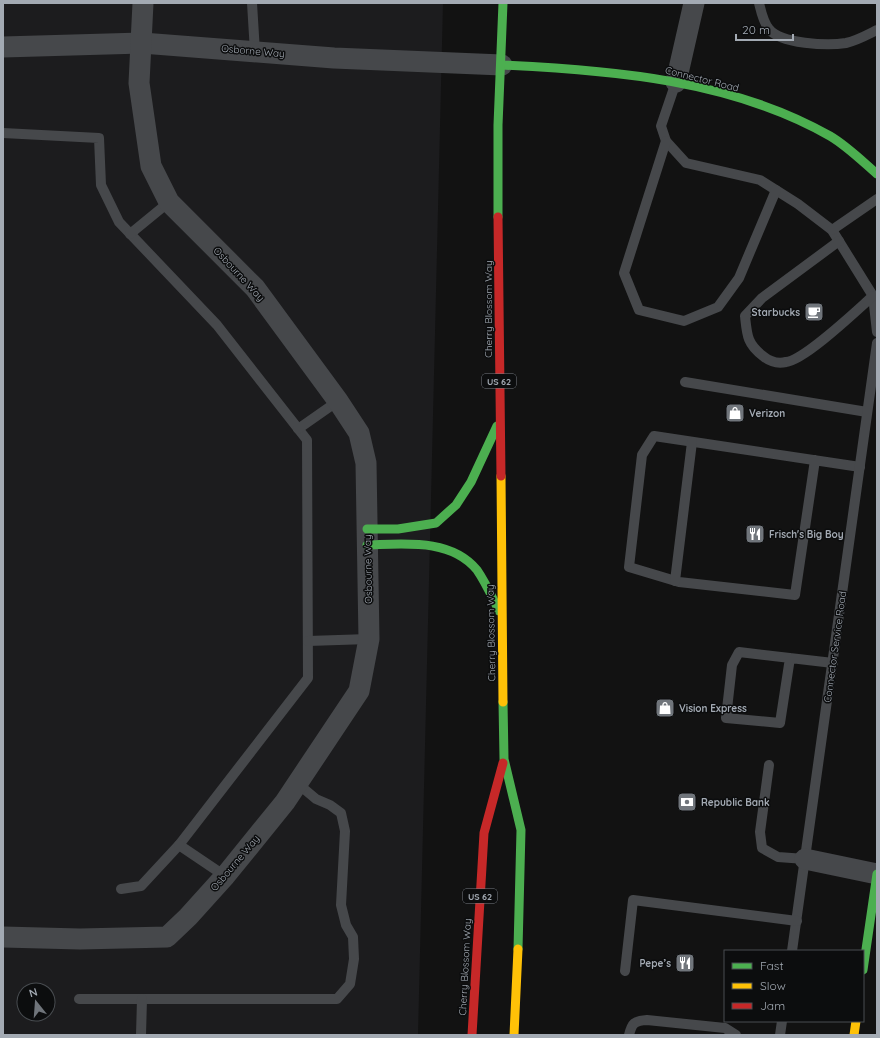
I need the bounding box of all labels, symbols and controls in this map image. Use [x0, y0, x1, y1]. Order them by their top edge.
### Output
scale bar [736, 16, 793, 42]
text: 20 m [742, 22, 770, 37]
street label: Osborne Way [221, 42, 285, 60]
street label: Connector Road [664, 64, 740, 94]
street label: Osbourne Way [211, 244, 267, 304]
street label: Cherry Blossom Way [482, 260, 495, 358]
cafe icon: Starbucks [803, 301, 825, 323]
place label: Starbucks [752, 306, 800, 319]
road number: US 62 [482, 374, 516, 388]
shop icon: Verizon [724, 402, 746, 424]
place label: Verizon [749, 407, 785, 420]
restaurant icon: Frisch's Big Boy [744, 523, 766, 545]
place label: Frisch's Big Boy [769, 528, 844, 541]
street label: Osbourne Way [361, 534, 375, 604]
street label: Cherry Blossom Way [484, 584, 498, 682]
street label: Connector Service Road [821, 590, 849, 704]
shop icon: Vision Express [654, 697, 676, 719]
place label: Vision Express [679, 702, 747, 715]
bank icon: Republic Bank [676, 791, 698, 813]
place label: Republic Bank [701, 796, 770, 809]
street label: Osbourne Way [208, 832, 262, 894]
road number: US 62 [463, 889, 497, 903]
street label: Cherry Blossom Way [456, 918, 474, 1016]
legend [724, 950, 864, 1022]
restaurant icon: Pepe’s [674, 952, 696, 974]
place label: Pepe’s [639, 957, 671, 970]
text: Fast [760, 958, 784, 973]
text: Slow [760, 978, 786, 993]
north arrow [16, 982, 56, 1022]
text: N [27, 985, 39, 1000]
text: Jam [760, 998, 785, 1013]

